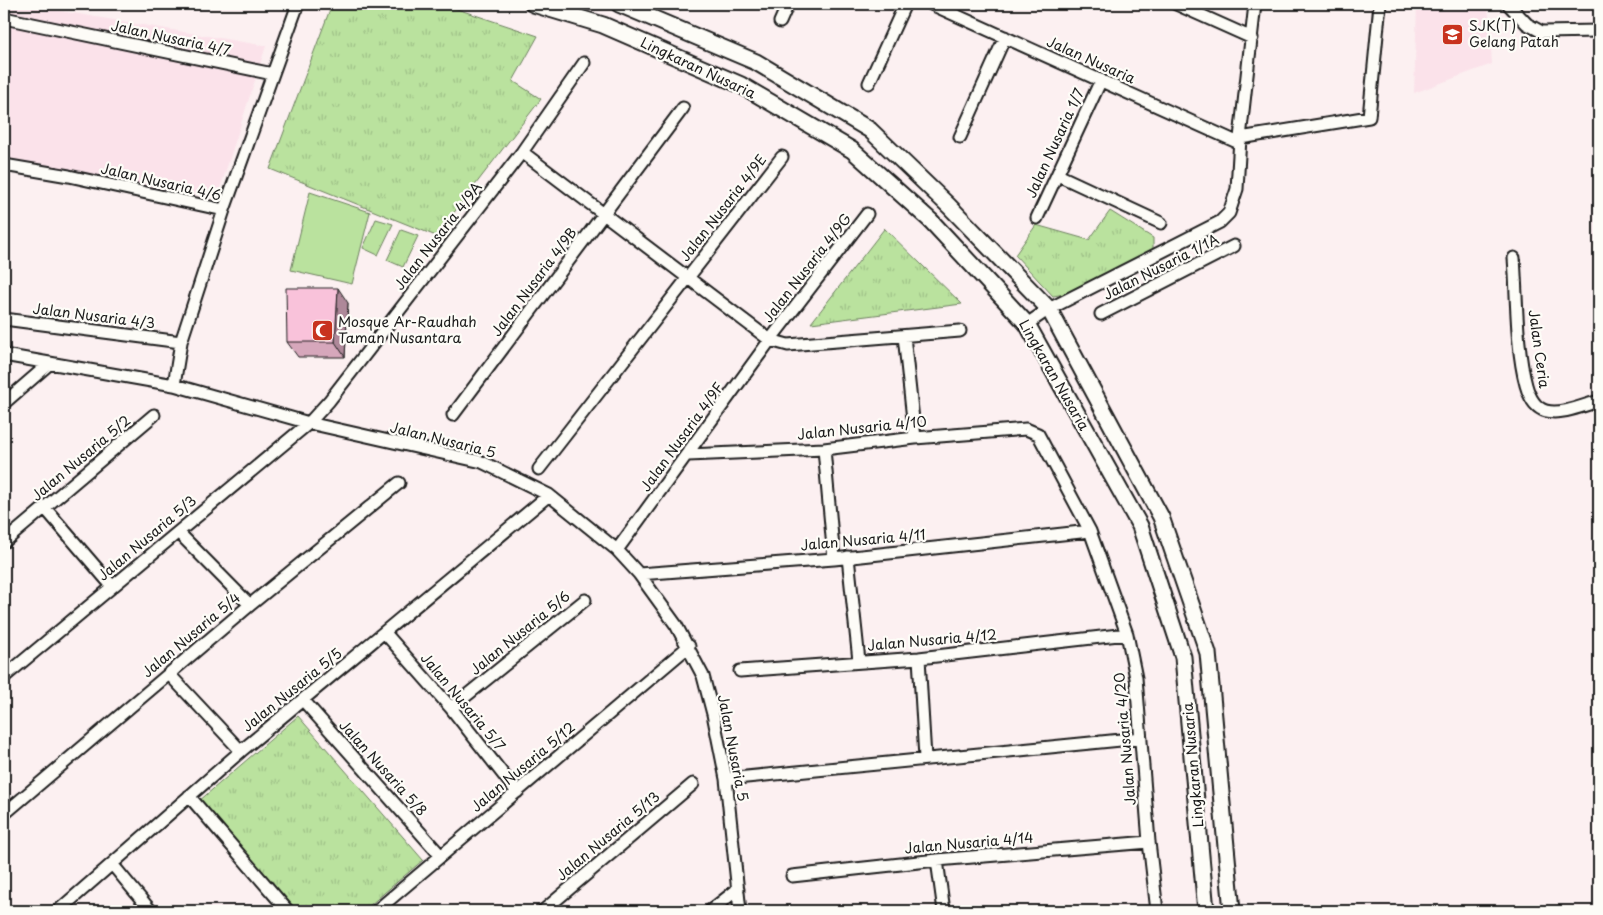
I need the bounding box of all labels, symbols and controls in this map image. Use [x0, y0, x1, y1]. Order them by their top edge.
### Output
street label: Jalan Nusaria 4/7 [109, 15, 233, 60]
place label: SJK(T) Gelang Patah [1469, 15, 1559, 52]
school or university icon: SJK(T) Gelang Patah [1441, 22, 1465, 46]
street label: Jalan Nusaria [1044, 31, 1139, 89]
street label: Lingkaran Nusaria [637, 32, 760, 104]
street label: Jalan Nusaria 1/7 [1020, 84, 1089, 201]
street label: Jalan Nusaria 4/9E [674, 150, 771, 266]
street label: Jalan Nusaria 4/6 [99, 157, 224, 206]
street label: Jalan Nusaria 4/9A [389, 177, 487, 294]
street label: Jalan Nusaria 4/9G [757, 209, 856, 327]
street label: Jalan Nusaria 4/9B [486, 223, 581, 340]
street label: Jalan Nusaria 1/1A [1099, 228, 1222, 305]
street label: Jalan Nusaria 4/3 [32, 298, 156, 333]
street label: Jalan Ceria [1524, 308, 1555, 390]
place label: Mosque Ar-Raudhah Taman Nusantara [338, 311, 477, 348]
street label: Lingkaran Nusaria [1014, 315, 1095, 434]
mosque icon: Mosque Ar-Raudhah Taman Nusantara [310, 318, 334, 342]
street label: Jalan Nusaria 4/9F [635, 378, 728, 496]
street label: Jalan Nusaria 5/2 [26, 410, 135, 505]
street label: Jalan Nusaria 4/10 [796, 410, 928, 445]
street label: Jalan Nusaria 5 [388, 416, 498, 463]
street label: Jalan Nusaria 5/3 [93, 490, 201, 585]
street label: Jalan Nusaria 4/11 [800, 524, 926, 555]
street label: Jalan Nusaria 5/6 [465, 586, 574, 680]
street label: Jalan Nusaria 5/4 [137, 587, 245, 682]
street label: Jalan Nusaria 4/12 [866, 623, 998, 656]
street label: Jalan Nusaria 5/5 [237, 643, 346, 736]
street label: Jalan Nusaria 5/7 [416, 648, 511, 755]
street label: Jalan Nusaria 4/20 [1108, 672, 1141, 807]
street label: Jalan Nusaria 5 [713, 693, 754, 803]
street label: Lingkaran Nusaria [1177, 702, 1208, 828]
street label: Jalan Nusaria 5/8 [334, 715, 432, 820]
street label: Jalan Nusaria 5/12 [466, 717, 579, 817]
street label: Jalan Nusaria 5/13 [551, 786, 664, 885]
street label: Jalan Nusaria 4/14 [904, 826, 1034, 859]

